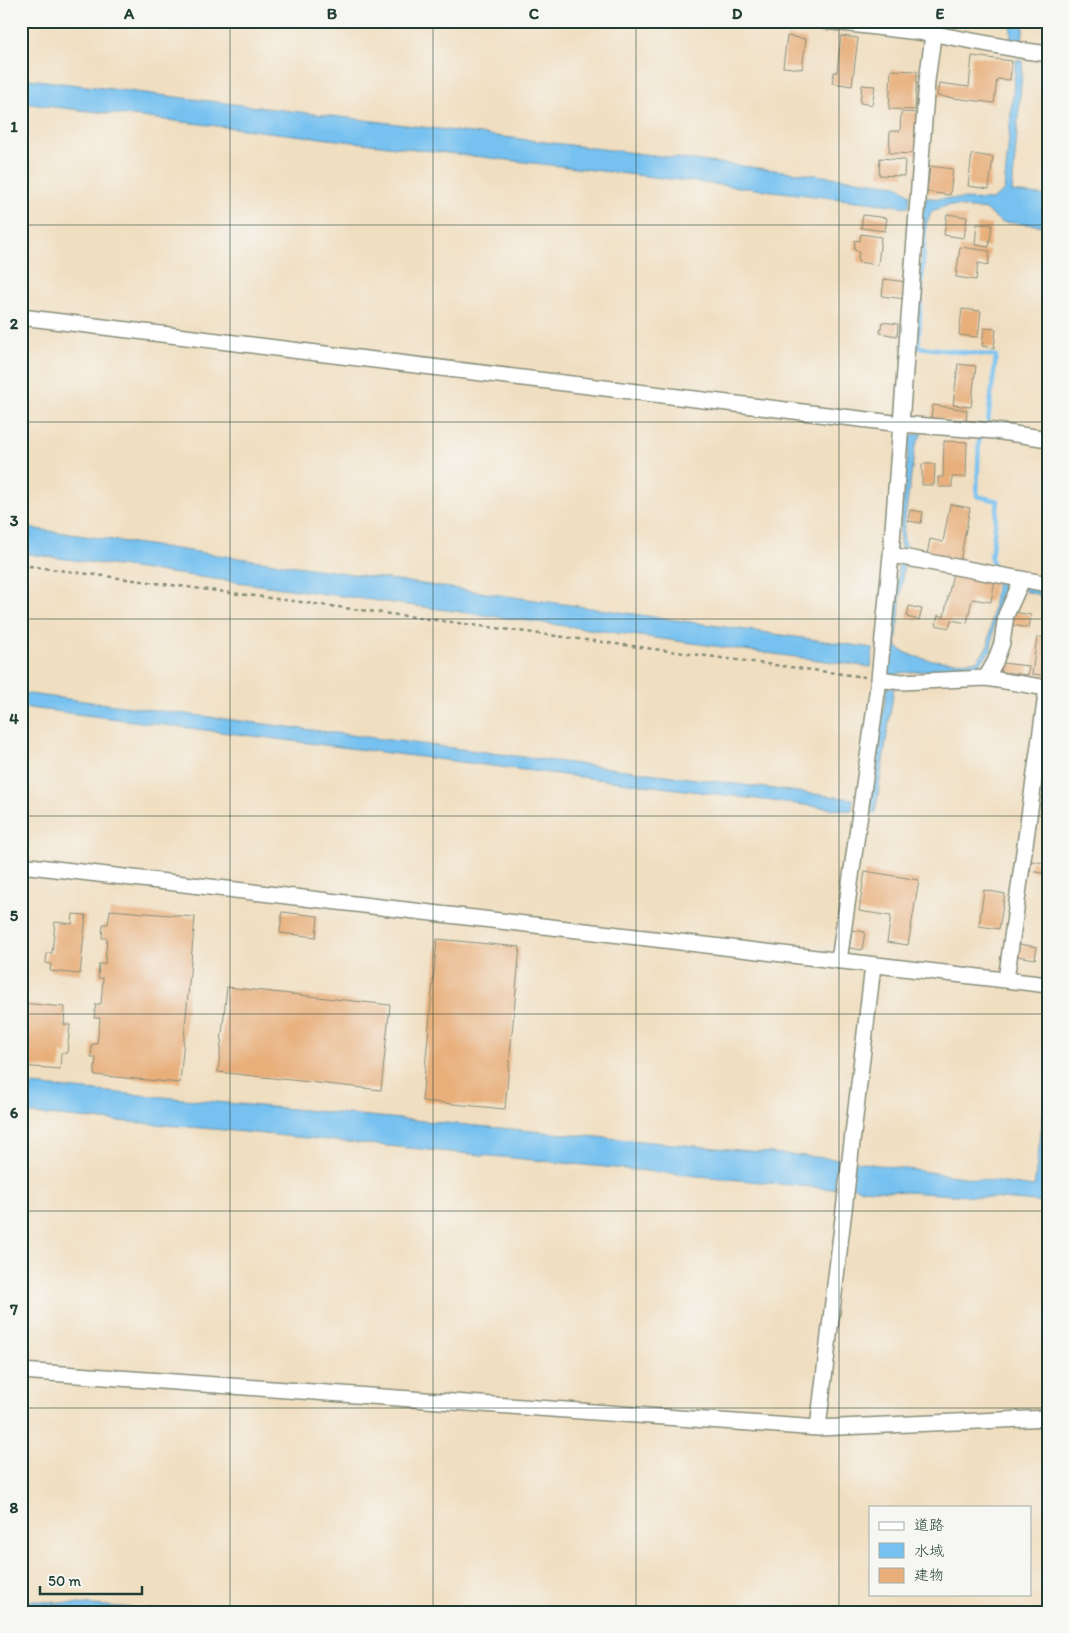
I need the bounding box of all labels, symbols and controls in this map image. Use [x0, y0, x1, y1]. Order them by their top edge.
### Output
text: A [123, 4, 135, 23]
text: B [327, 4, 338, 23]
text: C [529, 4, 540, 23]
text: D [732, 4, 743, 23]
text: E [936, 4, 945, 23]
text: 1 [10, 117, 18, 136]
text: 2 [10, 314, 19, 333]
text: 3 [10, 511, 19, 530]
text: 4 [9, 709, 19, 728]
text: 5 [10, 906, 19, 925]
text: 6 [10, 1103, 19, 1122]
text: 7 [9, 1300, 18, 1319]
text: 8 [10, 1498, 19, 1517]
legend [869, 1506, 1032, 1596]
text: 道路 [914, 1516, 944, 1534]
text: 水域 [914, 1542, 944, 1560]
scale bar [40, 1563, 142, 1595]
text: 建物 [914, 1566, 944, 1584]
text: 50 m [48, 1572, 81, 1590]

